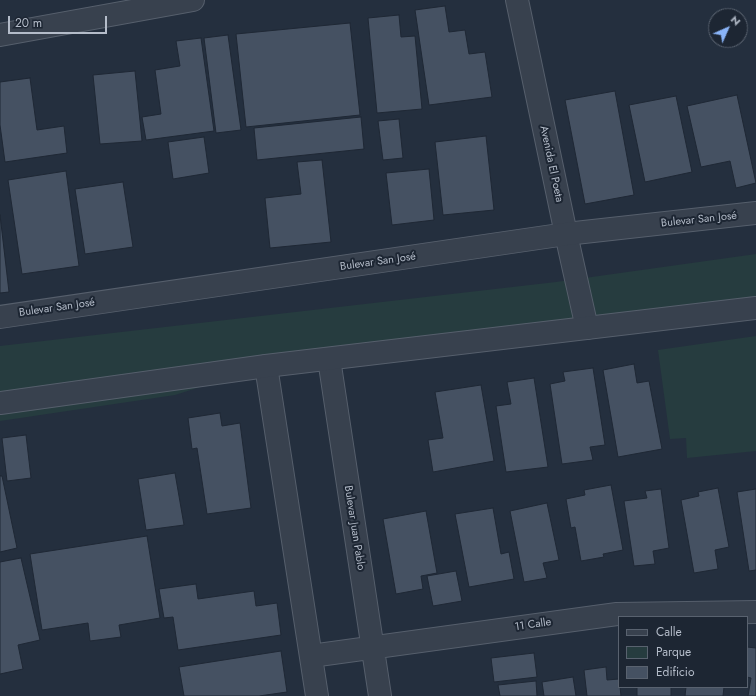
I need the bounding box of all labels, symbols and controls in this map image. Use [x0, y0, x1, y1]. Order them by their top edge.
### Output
scale bar [10, 8, 109, 34]
north arrow [708, 8, 748, 48]
text: N [727, 11, 745, 29]
text: 20 m [15, 14, 42, 32]
street label: Avenida El Poeta [536, 125, 566, 203]
street label: Bulevar San José [660, 209, 738, 231]
street label: Bulevar San José [339, 250, 417, 274]
street label: Bulevar San José [18, 296, 96, 320]
street label: Bulevar Juan Pablo [341, 485, 367, 571]
street label: 11 Calle [514, 616, 552, 634]
legend [618, 616, 748, 688]
text: Calle [656, 623, 682, 641]
text: Parque [656, 643, 691, 661]
text: Edificio [656, 663, 695, 681]

